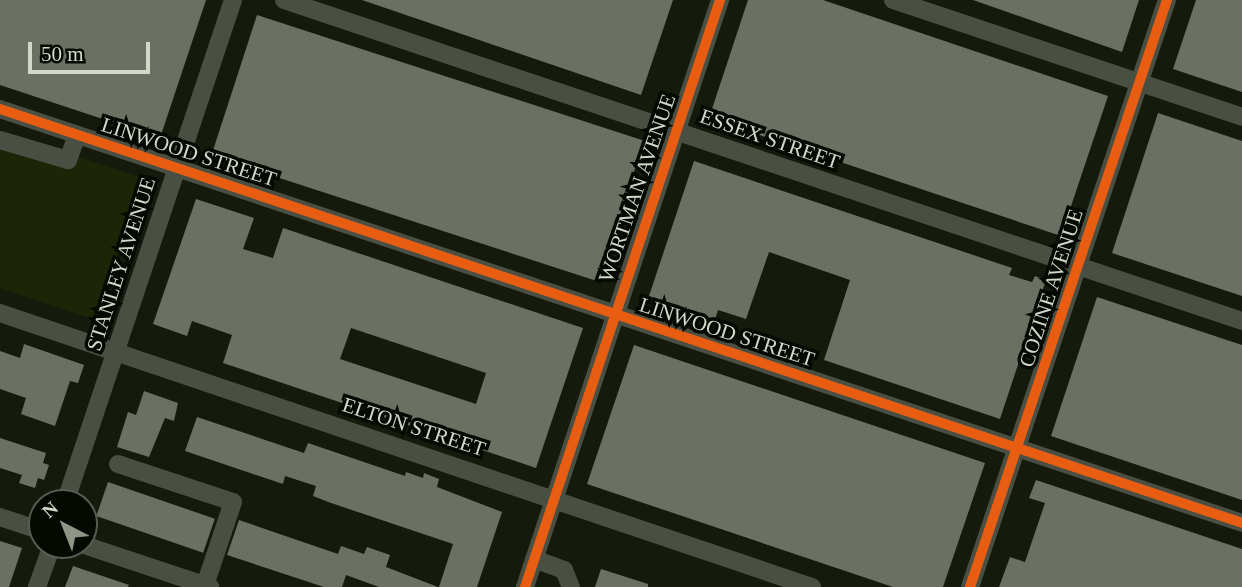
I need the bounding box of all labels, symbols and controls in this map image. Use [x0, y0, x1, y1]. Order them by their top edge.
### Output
scale bar [32, 28, 154, 72]
text: 50 m [41, 42, 84, 66]
street label: WORTMAN AVENUE [593, 90, 681, 286]
street label: ESSEX STREET [697, 103, 843, 175]
street label: LINWOOD STREET [98, 112, 280, 192]
street label: STANLEY AVENUE [81, 173, 161, 355]
street label: COZINE AVENUE [1013, 205, 1089, 371]
street label: LINWOOD STREET [636, 292, 818, 372]
street label: ELTON STREET [339, 392, 489, 462]
north arrow [28, 489, 98, 559]
text: N [38, 497, 62, 522]

